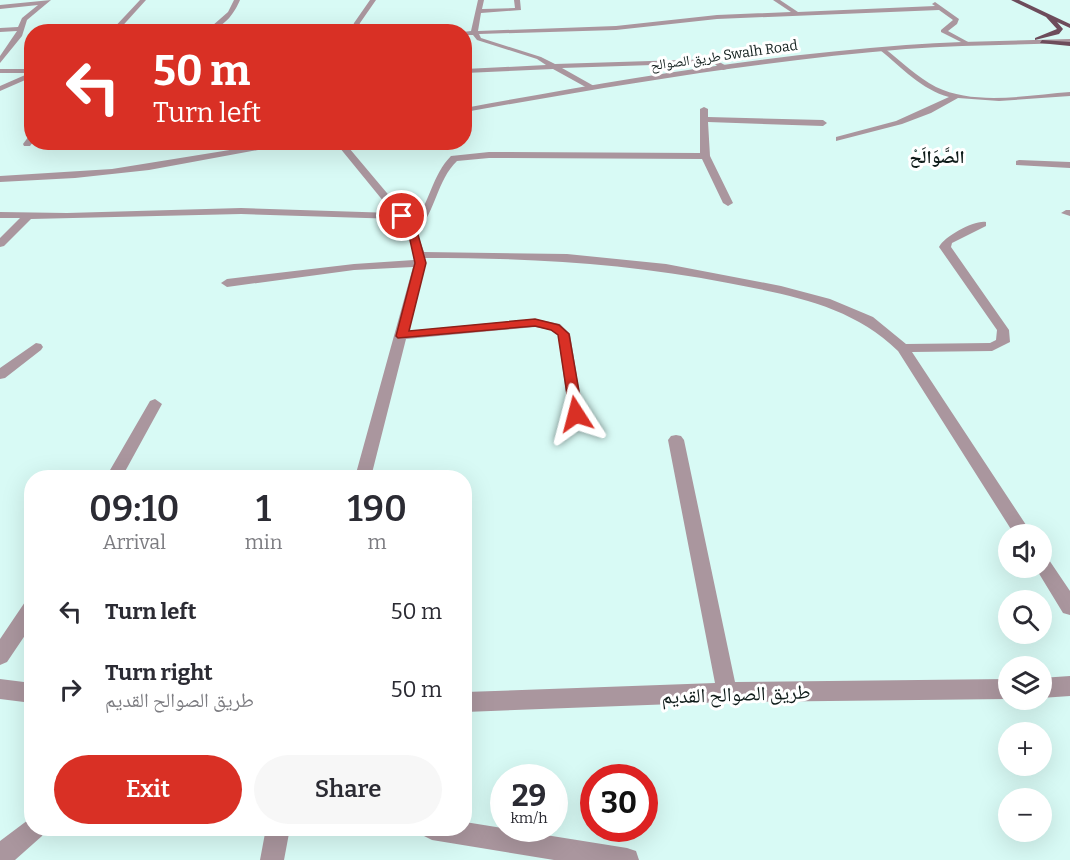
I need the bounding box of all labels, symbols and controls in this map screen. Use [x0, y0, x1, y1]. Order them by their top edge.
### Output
street label: طريق الصوالح Swalh Road [649, 37, 799, 75]
text: 50 m [153, 46, 250, 96]
icon: left [54, 48, 132, 126]
text: Turn left [153, 97, 261, 129]
district label: الصَّوَالَحْ [909, 146, 965, 169]
pin [376, 190, 427, 241]
icon: arrive [385, 199, 418, 232]
position arrow [544, 382, 608, 446]
text: 09:10 [89, 487, 180, 531]
text: 1 [256, 487, 271, 531]
text: 190 [347, 487, 407, 531]
map controls [998, 524, 1052, 842]
button: sound [998, 524, 1052, 578]
text: Arrival [103, 530, 166, 554]
text: min [245, 530, 282, 554]
text: m [368, 530, 387, 554]
button: search [998, 590, 1052, 644]
icon: left [54, 595, 87, 628]
text: Turn left [105, 598, 197, 625]
text: 50 m [391, 598, 442, 625]
button: layers [998, 656, 1052, 710]
text: Turn right [105, 659, 213, 686]
icon: right [54, 673, 87, 706]
text: 50 m [391, 676, 442, 703]
street label: طريق الصوالح القديم [661, 679, 811, 711]
text: طريق الصوالح القديم [105, 688, 254, 712]
button: + [998, 722, 1052, 776]
button: Exit [54, 755, 242, 824]
button: Share [254, 755, 442, 824]
speed limit sign: 30 [580, 764, 658, 842]
text: 29 [512, 778, 546, 814]
button: − [998, 788, 1052, 842]
text: km/h [510, 809, 548, 827]

